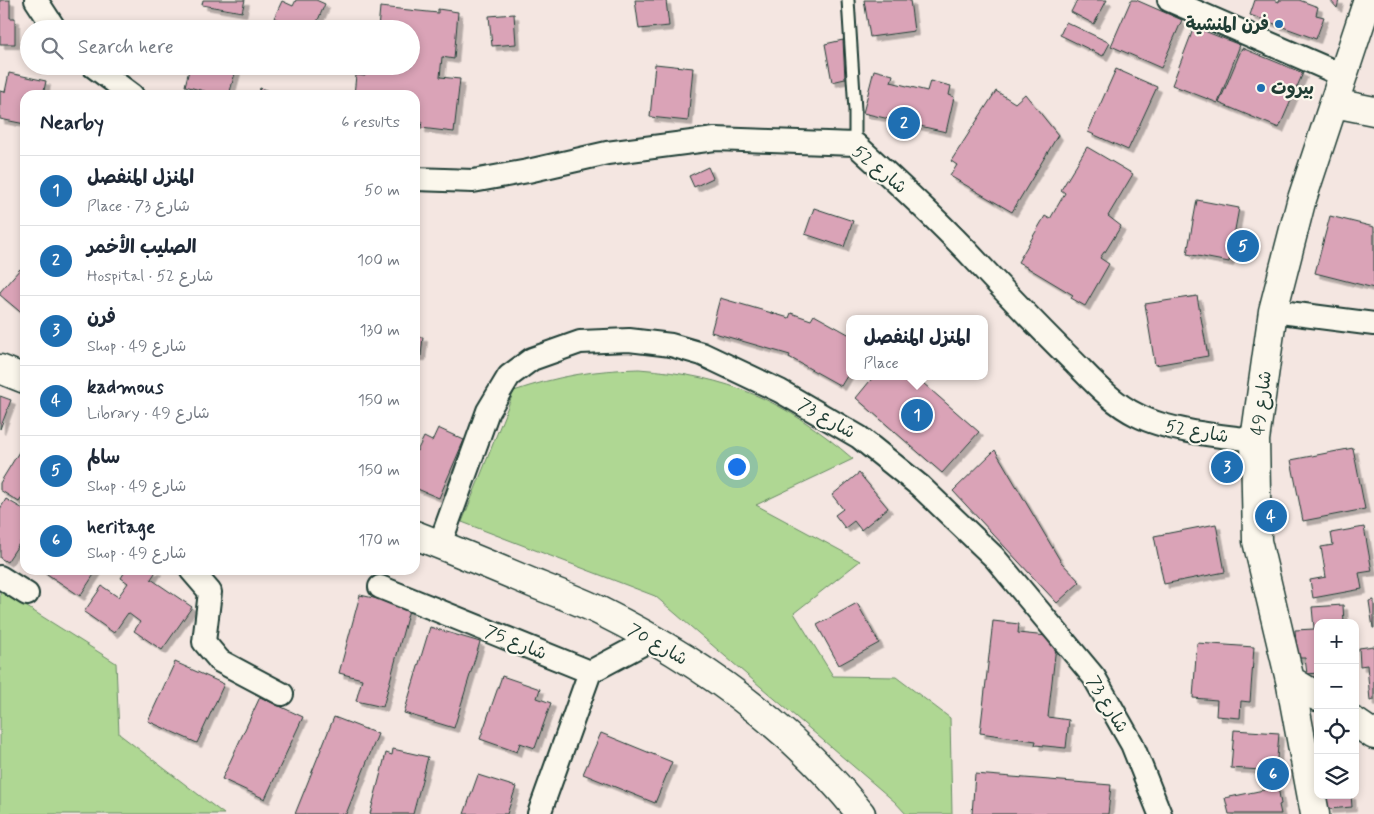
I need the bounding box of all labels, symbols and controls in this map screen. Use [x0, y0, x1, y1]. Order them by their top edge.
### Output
place label: فرن المنشية [1186, 13, 1269, 37]
marker: فرن المنشية [1273, 18, 1285, 30]
search box [20, 20, 420, 75]
icon: search [38, 34, 66, 62]
text: Search here [78, 35, 174, 60]
place label: بيروت [1271, 77, 1314, 101]
marker: بيروت [1255, 82, 1267, 94]
pin: 2 [888, 104, 920, 142]
text: Nearby [40, 109, 104, 137]
text: 6 results [341, 112, 400, 133]
street label: شارع 52 [847, 140, 912, 200]
text: المنزل المنفصل [87, 165, 194, 190]
text: 1 [52, 180, 60, 201]
text: 50 m [364, 180, 400, 201]
text: Place · شارع 73 [87, 196, 190, 217]
pin: 5 [1227, 227, 1259, 265]
text: الصليب الأخمر [87, 235, 197, 260]
text: 2 [52, 250, 60, 271]
text: 100 m [357, 250, 400, 271]
text: Hospital · شارع 52 [87, 266, 213, 287]
text: فرن [87, 305, 116, 330]
popup [846, 315, 988, 380]
text: 3 [52, 320, 60, 341]
text: 130 m [359, 320, 400, 341]
text: المنزل المنفصل [863, 325, 971, 350]
text: Shop · شارع 49 [87, 336, 186, 357]
text: Place [863, 353, 899, 374]
street label: شارع 49 [1246, 369, 1278, 437]
text: kadmous [87, 375, 164, 400]
text: 4 [51, 390, 61, 411]
text: 150 m [358, 390, 400, 411]
street label: شارع 73 [793, 393, 860, 445]
pin: 1 [901, 396, 933, 434]
text: Library · شارع 49 [87, 403, 210, 424]
street label: شارع 52 [1163, 415, 1230, 449]
text: سالم [87, 445, 120, 470]
pin: 3 [1211, 448, 1243, 486]
your location [724, 454, 750, 480]
text: 5 [51, 460, 61, 481]
text: 150 m [358, 460, 400, 481]
text: Shop · شارع 49 [87, 476, 186, 497]
pin: 4 [1255, 497, 1287, 535]
text: heritage [87, 515, 155, 540]
text: 6 [52, 530, 60, 551]
text: 170 m [358, 530, 400, 551]
text: Shop · شارع 49 [87, 543, 186, 564]
street label: شارع 70 [623, 618, 692, 672]
map controls [1314, 619, 1359, 799]
button: + [1314, 619, 1359, 664]
street label: شارع 75 [481, 620, 550, 666]
button: − [1314, 664, 1359, 709]
street label: شارع 73 [1081, 672, 1133, 737]
button: locate [1314, 709, 1359, 754]
button: layers [1314, 754, 1359, 799]
pin: 6 [1257, 755, 1289, 793]

